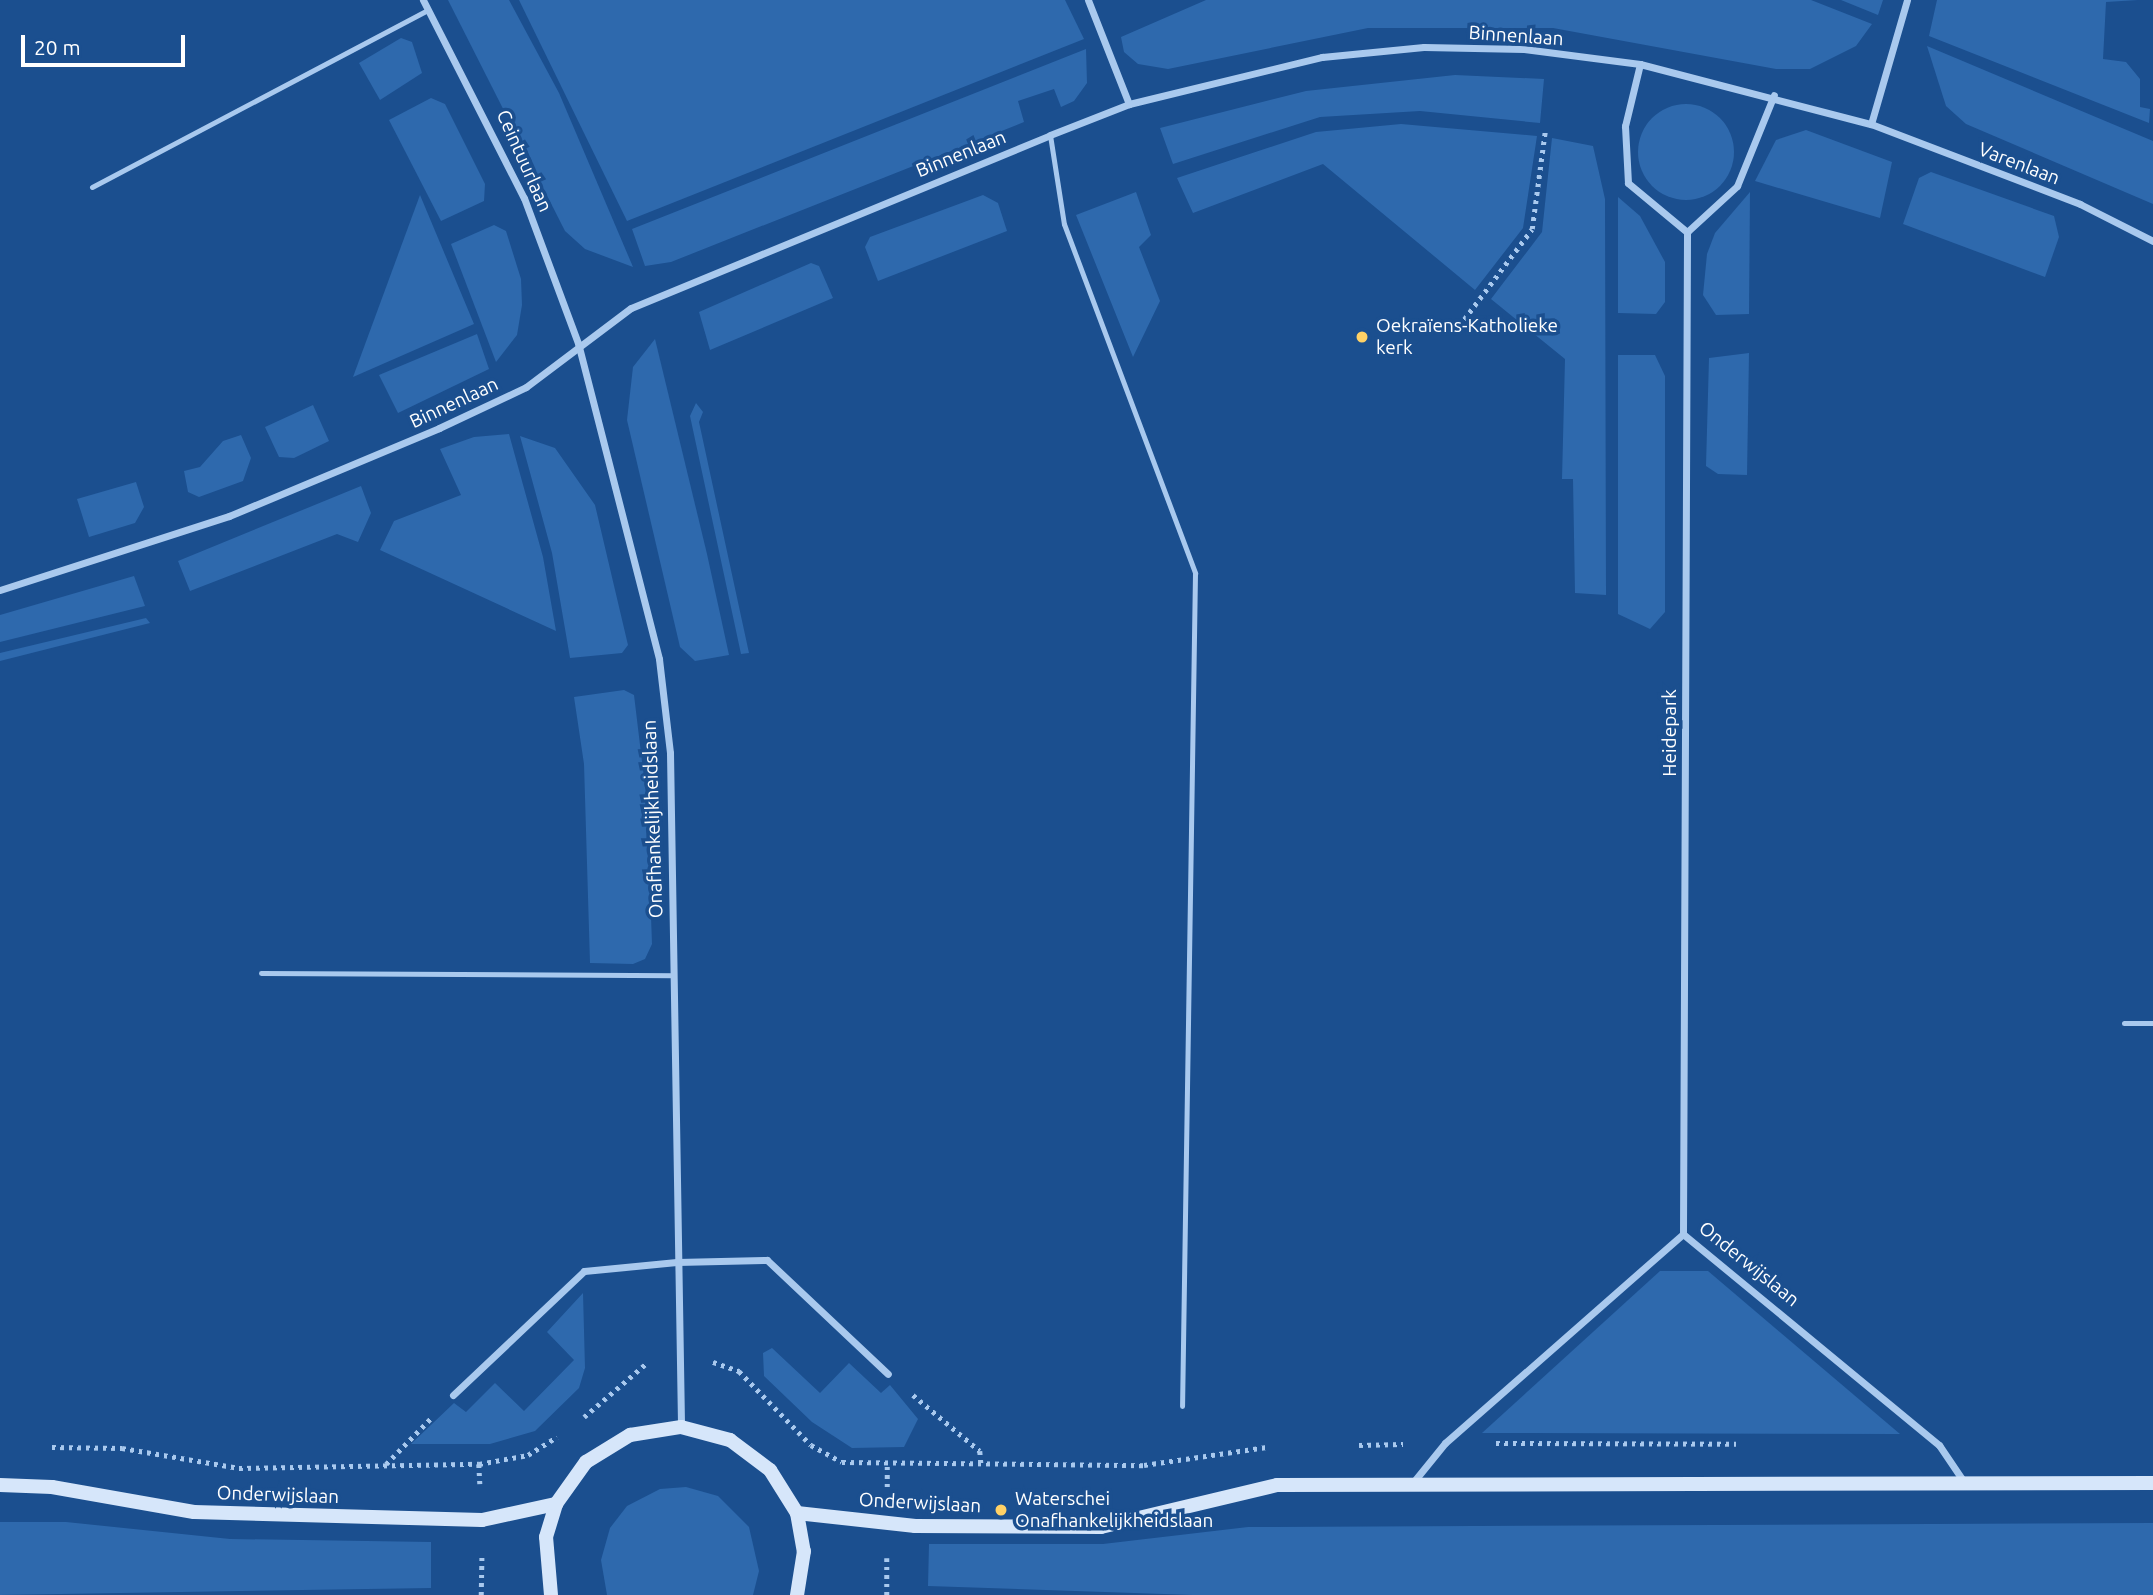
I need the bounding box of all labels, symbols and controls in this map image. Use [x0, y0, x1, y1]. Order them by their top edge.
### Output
scale bar [24, 21, 189, 65]
street label: Binnenlaan [1468, 21, 1564, 51]
text: 20 m [34, 35, 81, 59]
street label: Ceintuurlaan [491, 106, 557, 216]
street label: Binnenlaan [913, 126, 1009, 182]
street label: Varenlaan [1975, 138, 2063, 190]
place label: Oekraïens-Katholieke kerk [1376, 315, 1558, 359]
marker: Oekraïens-Katholieke kerk [1354, 329, 1370, 345]
street label: Binnenlaan [406, 373, 502, 433]
street label: Heidepark [1659, 689, 1681, 777]
street label: Onafhankelijkheidslaan [638, 719, 668, 919]
street label: Onderwijslaan [1694, 1217, 1804, 1311]
street label: Onderwijslaan [216, 1481, 340, 1509]
street label: Onderwijslaan [858, 1488, 982, 1518]
place label: Waterschei Onafhankelijkheidslaan [1015, 1488, 1213, 1532]
marker: Waterschei Onafhankelijkheidslaan [993, 1502, 1009, 1518]

